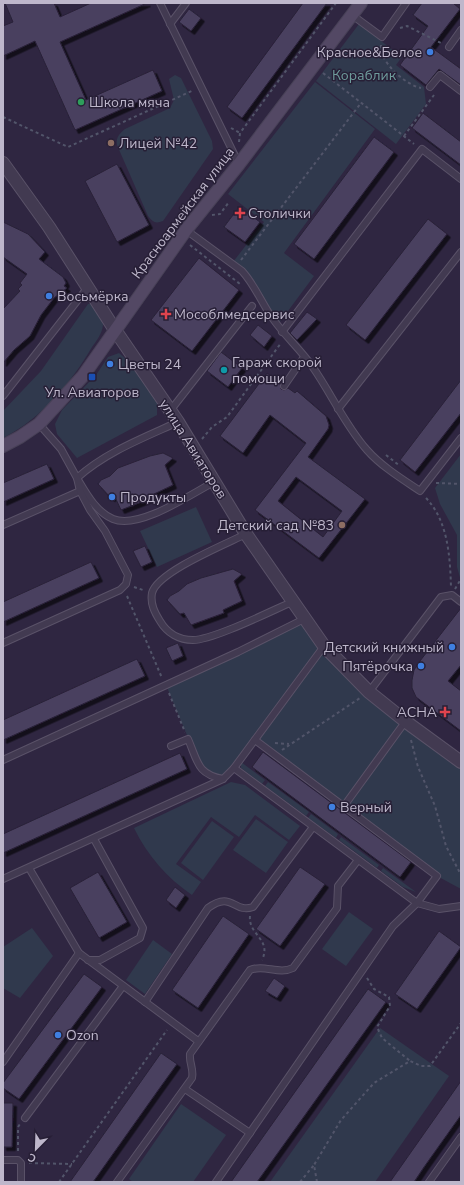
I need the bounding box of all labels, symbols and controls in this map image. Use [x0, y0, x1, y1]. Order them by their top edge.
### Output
place label: Красное&Белое [317, 43, 422, 62]
marker: Красное&Белое [425, 47, 435, 57]
park label: Кораблик [332, 66, 397, 85]
place label: Школа мяча [89, 93, 170, 112]
marker: Школа мяча [76, 97, 86, 107]
place label: Лицей №42 [119, 134, 197, 153]
marker: Лицей №42 [106, 138, 116, 148]
street label: Красноармейская улица [127, 143, 239, 283]
place label: Столички [248, 204, 311, 223]
marker: Столички [235, 208, 245, 218]
place label: Восьмёрка [57, 287, 129, 306]
marker: Восьмёрка [44, 291, 54, 301]
place label: Мособлмедсервис [174, 305, 295, 324]
marker: Мособлмедсервис [161, 309, 171, 319]
place label: Гараж скорой помощи [232, 353, 322, 388]
place label: Цветы 24 [118, 355, 181, 374]
marker: Цветы 24 [105, 359, 115, 369]
marker: Гараж скорой помощи [219, 365, 229, 375]
marker: Ул. Авиаторов [87, 372, 97, 382]
place label: Ул. Авиаторов [44, 383, 139, 402]
street label: улица Авиаторов [155, 396, 232, 503]
place label: Продукты [120, 488, 186, 507]
marker: Продукты [107, 492, 117, 502]
place label: Детский сад №83 [217, 516, 334, 535]
marker: Детский сад №83 [337, 520, 347, 530]
place label: Детский книжный [324, 638, 444, 657]
marker: Детский книжный [447, 642, 457, 652]
place label: Пятёрочка [342, 657, 413, 676]
marker: Пятёрочка [416, 661, 426, 671]
place label: АСНА [397, 703, 437, 722]
marker: АСНА [440, 707, 450, 717]
place label: Верный [340, 798, 392, 817]
marker: Верный [327, 802, 337, 812]
place label: Ozon [66, 1026, 99, 1045]
marker: Ozon [53, 1030, 63, 1040]
north arrow [16, 1129, 56, 1169]
text: С [25, 1149, 39, 1166]

